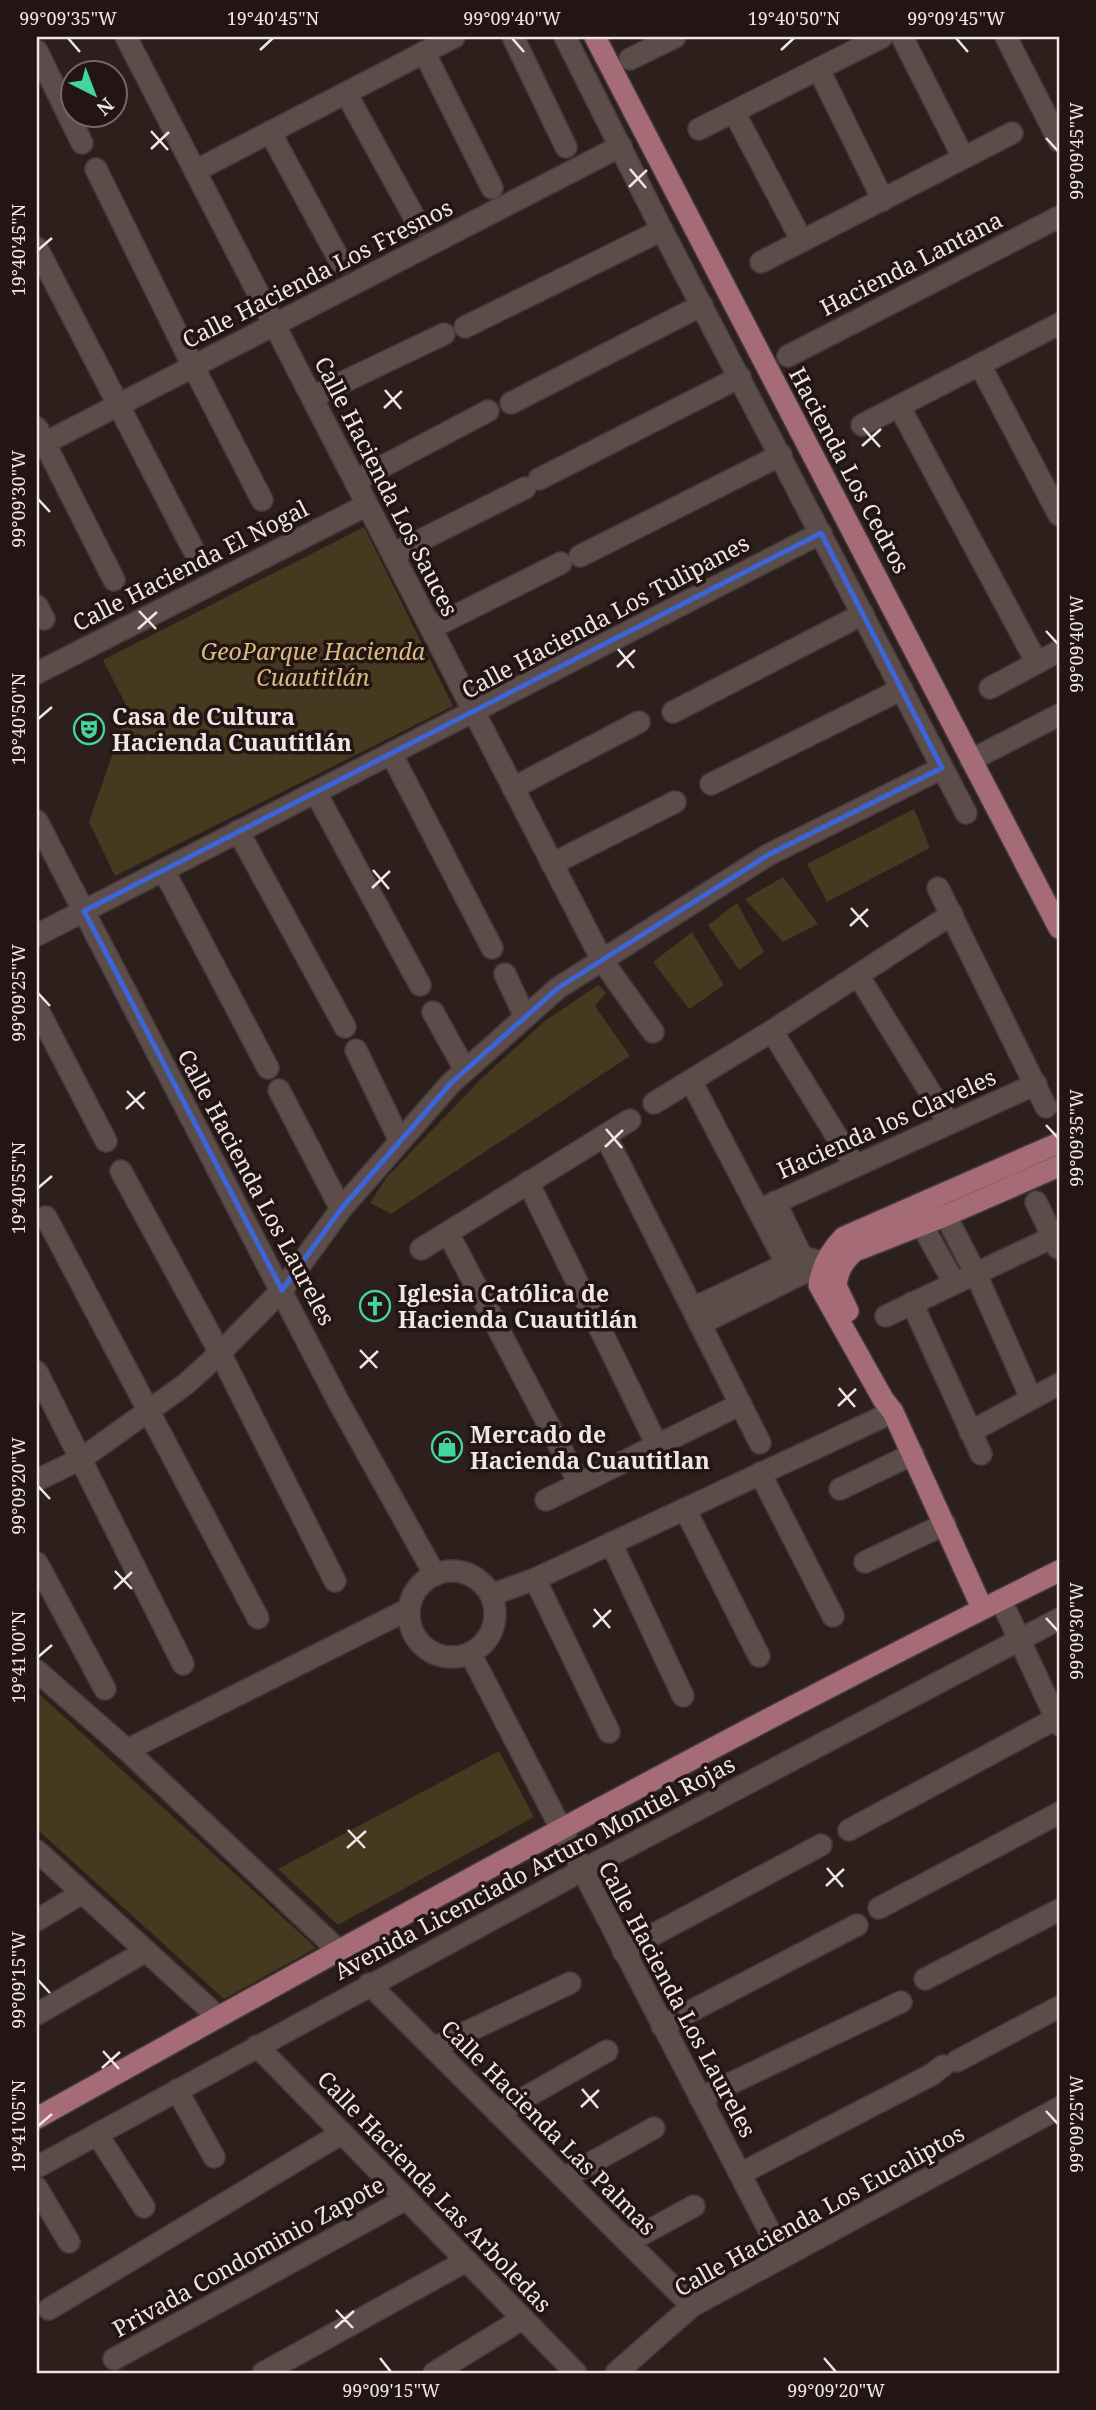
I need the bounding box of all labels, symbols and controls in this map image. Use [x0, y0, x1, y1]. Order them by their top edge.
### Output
text: 99°09'35"W [19, 6, 117, 30]
text: 19°40'45"N [227, 6, 320, 30]
text: 99°09'40"W [463, 6, 561, 30]
text: 19°40'50"N [748, 6, 841, 30]
text: 99°09'45"W [907, 6, 1005, 30]
north arrow [60, 60, 130, 130]
text: N [91, 92, 120, 121]
text: 99°09'45"W [1064, 102, 1088, 200]
street label: Calle Hacienda Los Fresnos [176, 191, 458, 355]
text: 19°40'45"N [6, 203, 30, 296]
street label: Hacienda Lantana [814, 203, 1008, 323]
street label: Calle Hacienda Los Sauces [307, 351, 467, 621]
street label: Hacienda Los Cedros [782, 361, 918, 579]
text: 99°09'30"W [6, 450, 30, 548]
street label: Calle Hacienda El Nogal [67, 492, 313, 638]
street label: Calle Hacienda Los Tulipanes [456, 526, 754, 706]
text: 99°09'40"W [1064, 595, 1088, 693]
park label: GeoParque Hacienda Cuautitlán [201, 635, 426, 693]
text: 19°40'50"N [6, 672, 30, 765]
place label: Casa de Cultura Hacienda Cuautitlán [112, 700, 352, 758]
theatre icon: Casa de Cultura Hacienda Cuautitlán [72, 712, 106, 746]
text: 99°09'25"W [6, 944, 30, 1042]
street label: Calle Hacienda Los Laureles [170, 1043, 344, 1331]
street label: Hacienda los Claveles [771, 1060, 1001, 1186]
text: 99°09'35"W [1064, 1089, 1088, 1187]
text: 19°40'55"N [6, 1141, 30, 1234]
place label: Iglesia Católica de Hacienda Cuautitlán [398, 1277, 638, 1335]
church icon: Iglesia Católica de Hacienda Cuautitlán [358, 1289, 392, 1323]
place label: Mercado de Hacienda Cuautitlan [470, 1418, 710, 1476]
shop icon: Mercado de Hacienda Cuautitlan [430, 1430, 464, 1464]
text: 99°09'20"W [6, 1437, 30, 1535]
text: 99°09'30"W [1064, 1582, 1088, 1680]
text: 19°41'00"N [6, 1610, 30, 1703]
street label: Avenida Licenciado Arturo Montiel Rojas [328, 1747, 740, 1987]
street label: Calle Hacienda Los Laureles [591, 1855, 765, 2143]
text: 99°09'15"W [6, 1931, 30, 2029]
street label: Calle Hacienda Las Palmas [434, 2012, 664, 2242]
street label: Calle Hacienda Las Arboledas [311, 2063, 559, 2319]
text: 99°09'25"W [1064, 2075, 1088, 2173]
text: 19°41'05"N [6, 2079, 30, 2172]
street label: Calle Hacienda Los Eucaliptos [668, 2117, 970, 2303]
street label: Privada Condominio Zapote [106, 2168, 390, 2344]
text: 99°09'15"W [342, 2378, 440, 2402]
text: 99°09'20"W [787, 2378, 885, 2402]

